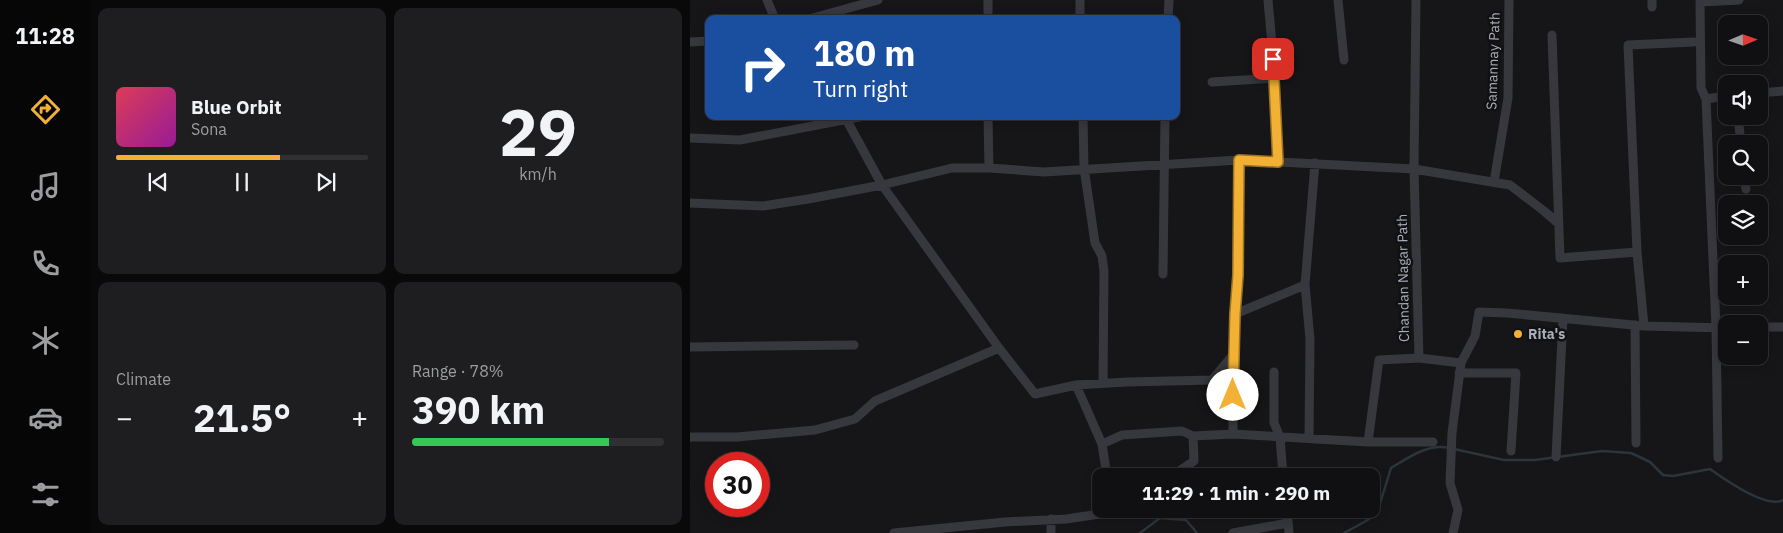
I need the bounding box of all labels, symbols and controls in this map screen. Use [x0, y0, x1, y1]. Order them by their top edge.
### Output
street label: Samannay Path [1482, 12, 1504, 110]
north arrow [1718, 15, 1768, 65]
map controls [1718, 15, 1768, 365]
text: 11:28 [15, 21, 75, 50]
text: 180 m [813, 30, 916, 76]
icon: right [730, 35, 795, 100]
pin [1252, 38, 1294, 80]
icon: arrive [1259, 45, 1287, 73]
text: Turn right [813, 74, 908, 103]
button: sound [1718, 75, 1768, 125]
text: 29 [499, 89, 577, 174]
icon: directions [28, 92, 63, 127]
text: Blue Orbit [191, 95, 281, 119]
text: Sona [191, 119, 227, 139]
button: search [1718, 135, 1768, 185]
text: km/h [519, 164, 557, 184]
icon: previous [144, 168, 172, 196]
icon: pause [228, 168, 256, 196]
icon: next [312, 168, 340, 196]
icon: music [28, 169, 63, 204]
button: layers [1718, 195, 1768, 245]
street label: Chandan Nagar Path [1393, 214, 1413, 342]
icon: phone [28, 246, 63, 281]
button: + [1718, 255, 1768, 305]
button: − [1718, 315, 1768, 365]
icon: climate [28, 323, 63, 358]
place label: Rita's [1528, 325, 1565, 343]
marker: Rita's [1512, 328, 1524, 340]
text: Range · 78% [412, 361, 504, 381]
position arrow [1206, 368, 1258, 420]
text: Climate [116, 369, 171, 389]
text: 390 km [412, 385, 545, 434]
text: 21.5° [193, 393, 291, 442]
text: − [116, 399, 133, 436]
text: + [351, 399, 368, 436]
icon: car [28, 400, 63, 435]
speed limit sign: 30 [705, 452, 770, 517]
icon: filters [28, 477, 63, 512]
text: 11:29 · 1 min · 290 m [1142, 481, 1330, 505]

